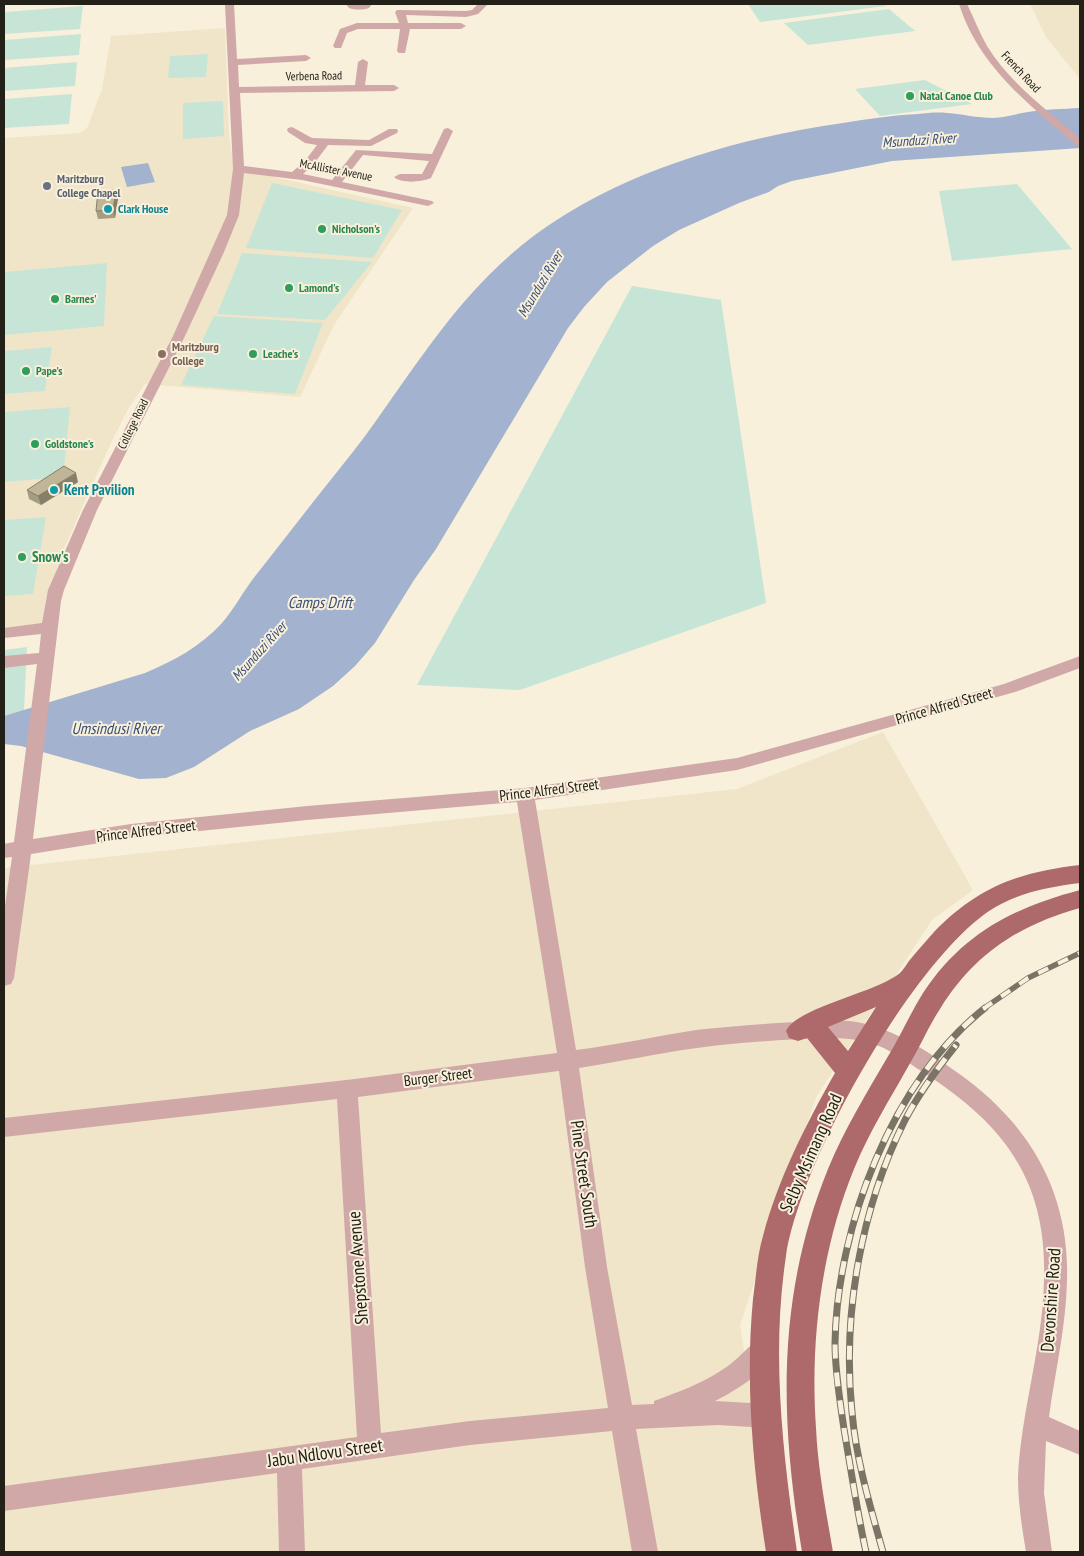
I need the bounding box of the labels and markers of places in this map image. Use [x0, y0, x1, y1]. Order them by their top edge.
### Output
place label: Natal Canoe Club [920, 88, 993, 103]
marker: Natal Canoe Club [904, 90, 916, 102]
place label: Maritzburg College Chapel [57, 171, 121, 200]
marker: Maritzburg College Chapel [41, 180, 53, 192]
place label: Clark House [118, 201, 168, 216]
marker: Clark House [102, 203, 114, 215]
place label: Nicholson's [332, 221, 380, 236]
marker: Nicholson's [316, 223, 328, 235]
place label: Lamond's [299, 280, 339, 295]
marker: Lamond's [283, 282, 295, 294]
place label: Barnes' [65, 291, 97, 306]
marker: Barnes' [49, 293, 61, 305]
place label: Maritzburg College [172, 339, 219, 368]
place label: Leache's [263, 346, 298, 361]
marker: Maritzburg College [156, 348, 168, 360]
marker: Leache's [247, 348, 259, 360]
place label: Pape's [36, 363, 62, 378]
marker: Pape's [20, 365, 32, 377]
place label: Goldstone's [45, 436, 94, 451]
marker: Goldstone's [29, 438, 41, 450]
place label: Kent Pavilion [64, 480, 135, 499]
marker: Kent Pavilion [48, 484, 60, 496]
place label: Snow's [32, 547, 68, 566]
marker: Snow's [16, 551, 28, 563]

